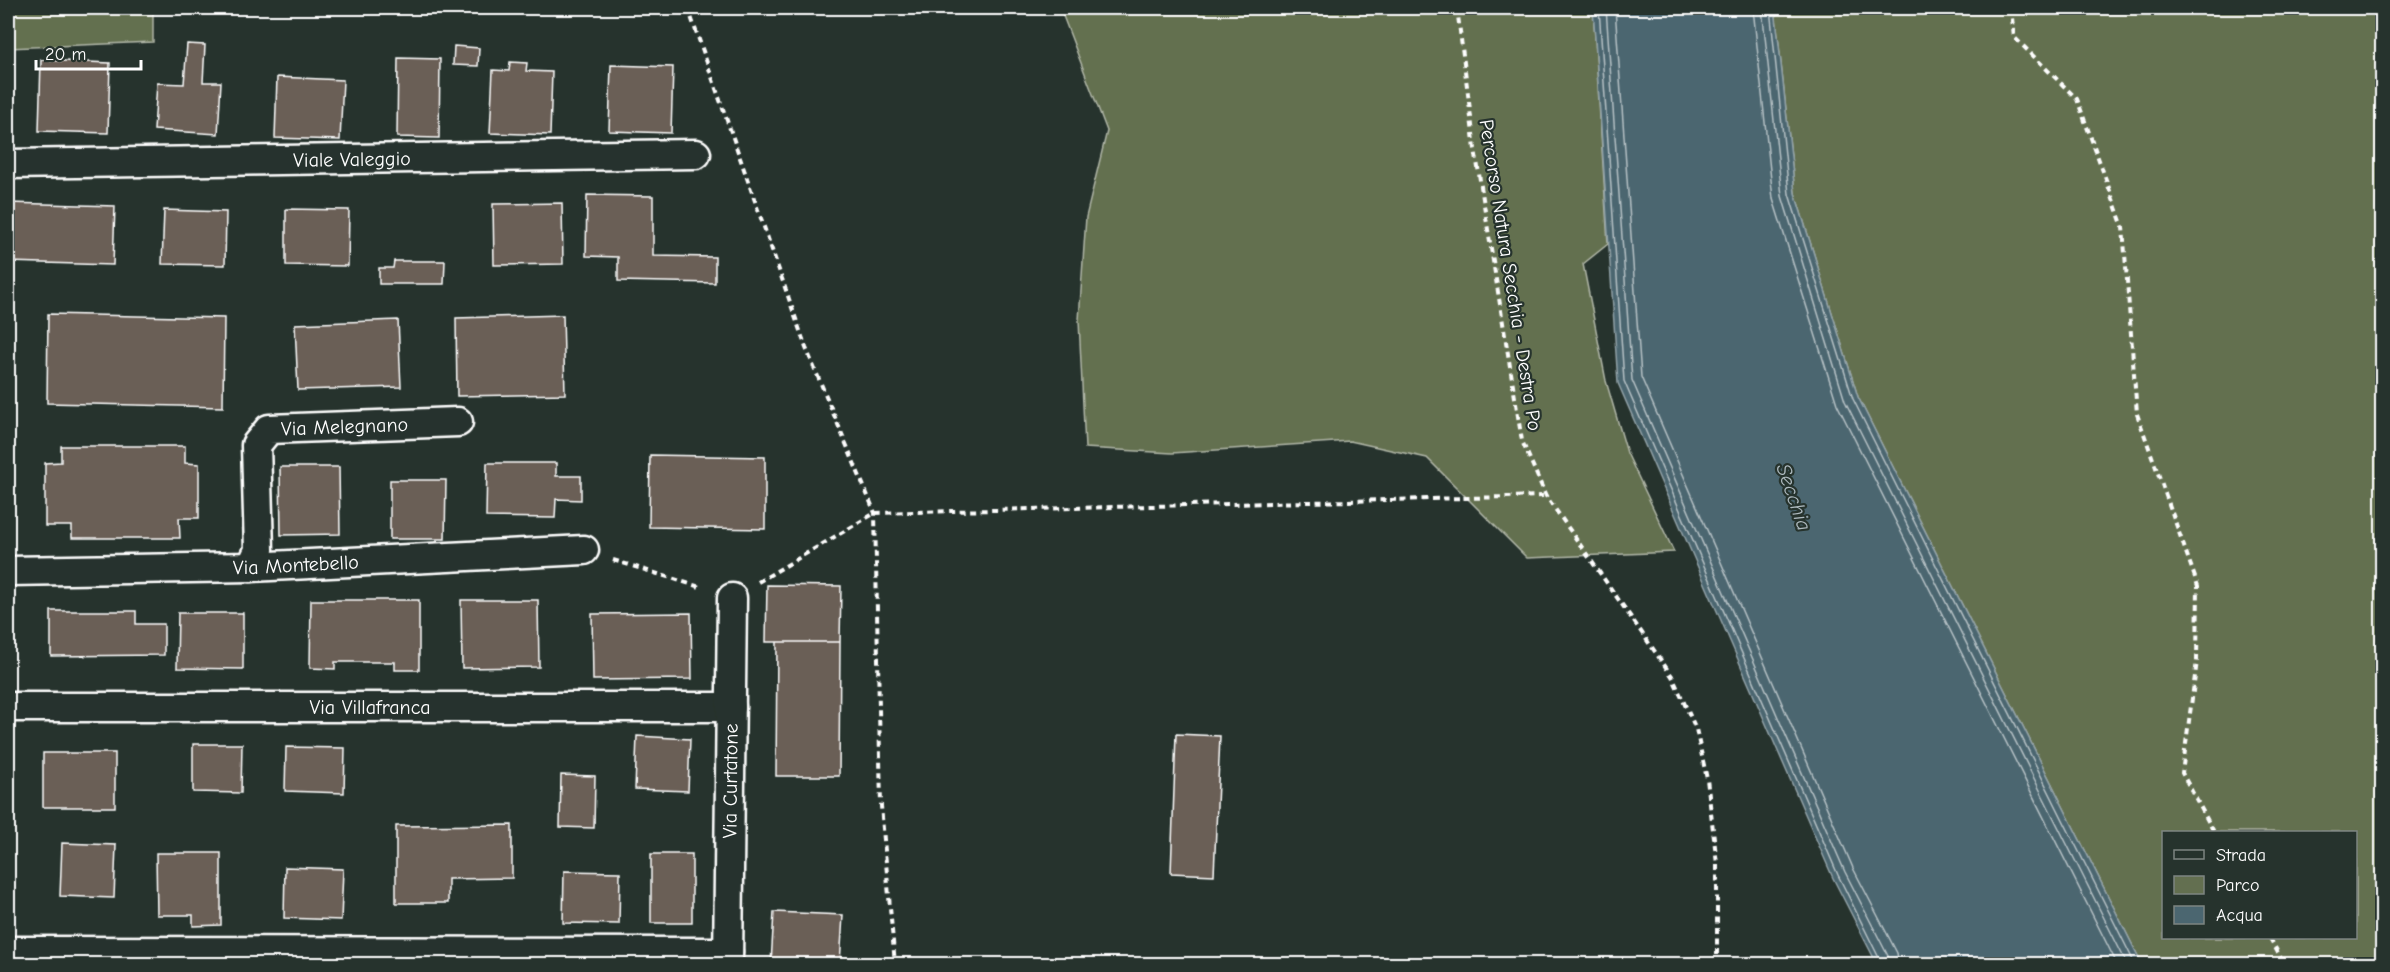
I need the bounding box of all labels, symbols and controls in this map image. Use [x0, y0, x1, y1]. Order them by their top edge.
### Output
scale bar [36, 33, 141, 71]
text: 20 m [45, 44, 86, 65]
street label: Percorso Natura Secchia - Destra Po [1475, 118, 1546, 432]
street label: Viale Valeggio [293, 147, 411, 172]
street label: Via Melegnano [281, 413, 408, 441]
water label: Secchia [1771, 460, 1817, 534]
street label: Via Montebello [233, 551, 359, 579]
street label: Via Villafranca [309, 696, 431, 719]
street label: Via Curtatone [718, 723, 743, 839]
legend [2162, 831, 2357, 939]
text: Strada [2216, 845, 2266, 866]
text: Parco [2216, 875, 2259, 896]
text: Acqua [2216, 905, 2263, 926]

